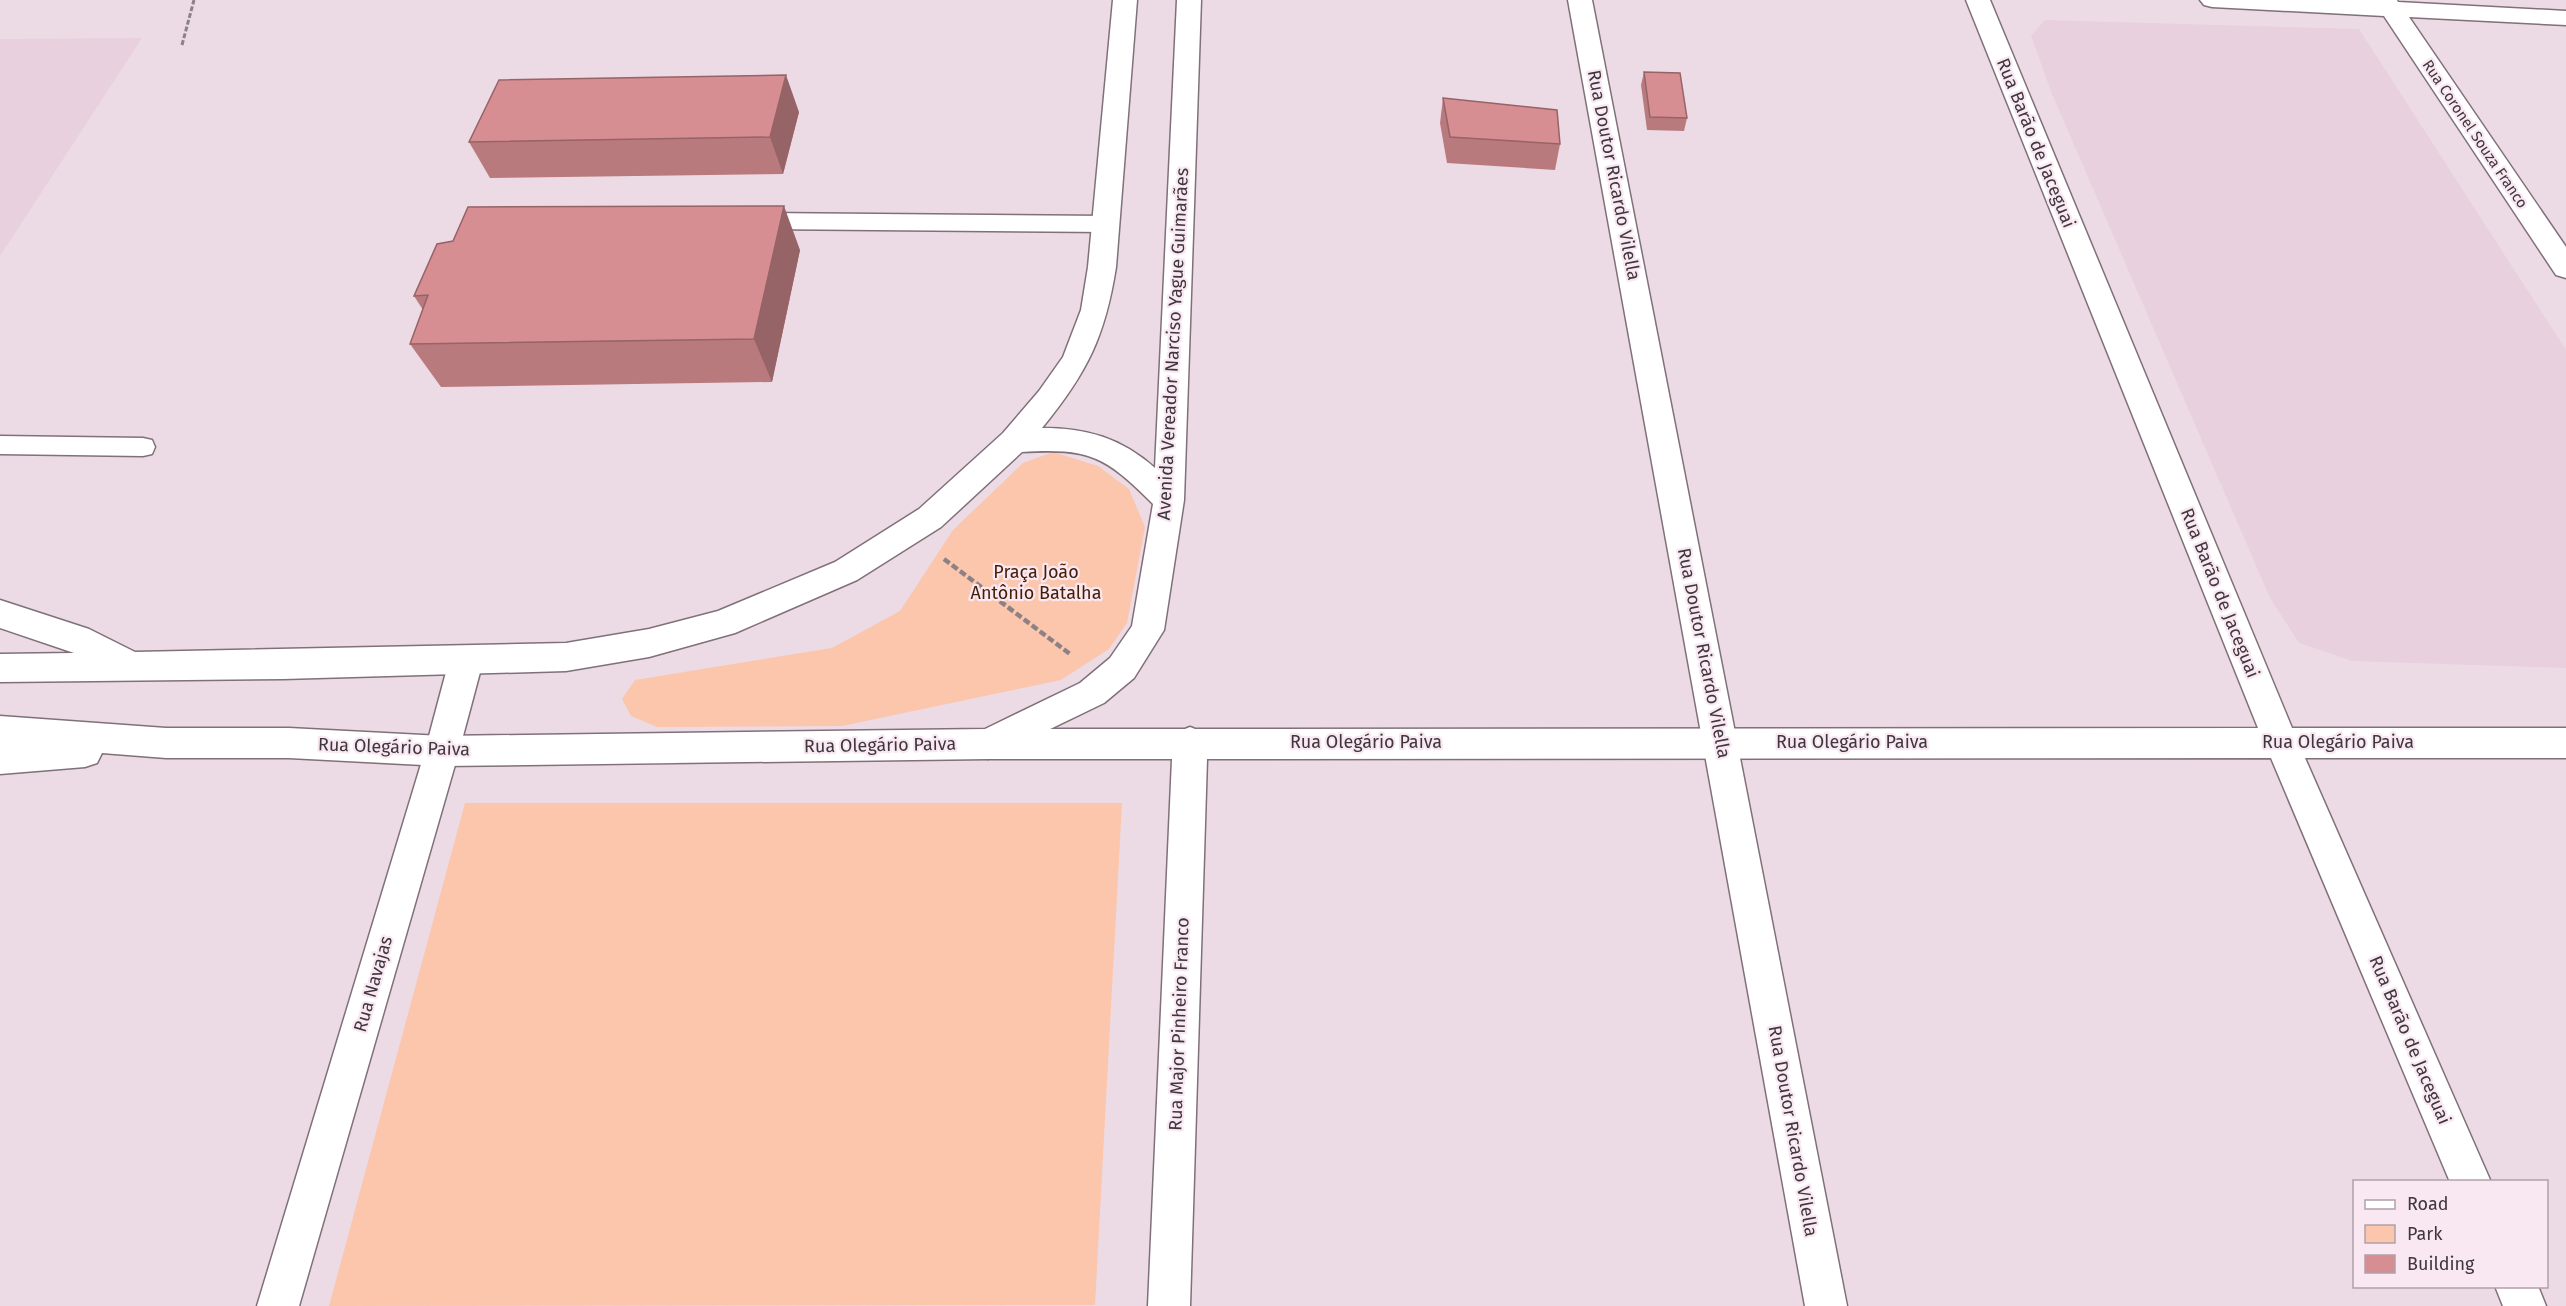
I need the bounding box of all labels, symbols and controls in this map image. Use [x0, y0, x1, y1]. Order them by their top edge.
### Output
street label: Rua Barão de Jaceguai [1992, 55, 2080, 231]
street label: Rua Coronel Souza Franco [2419, 56, 2531, 212]
street label: Rua Doutor Ricardo Vilella [1583, 68, 1645, 282]
street label: Avenida Vereador Narciso Yague Guimarães [1153, 167, 1193, 521]
street label: Rua Barão de Jaceguai [2176, 505, 2264, 681]
street label: Rua Doutor Ricardo Vilella [1673, 546, 1735, 760]
park label: Praça João Antônio Batalha [971, 561, 1101, 604]
street label: Rua Olegário Paiva [1290, 731, 1442, 753]
street label: Rua Olegário Paiva [1776, 731, 1928, 753]
street label: Rua Olegário Paiva [2262, 731, 2414, 753]
street label: Rua Olegário Paiva [318, 733, 470, 761]
street label: Rua Olegário Paiva [804, 733, 956, 757]
street label: Rua Major Pinheiro Franco [1164, 917, 1194, 1131]
street label: Rua Navajas [349, 933, 397, 1035]
street label: Rua Barão de Jaceguai [2364, 952, 2456, 1128]
street label: Rua Doutor Ricardo Vilella [1764, 1024, 1822, 1238]
legend [2353, 1180, 2548, 1288]
text: Road [2407, 1193, 2449, 1215]
text: Park [2407, 1223, 2443, 1245]
text: Building [2407, 1253, 2475, 1275]

